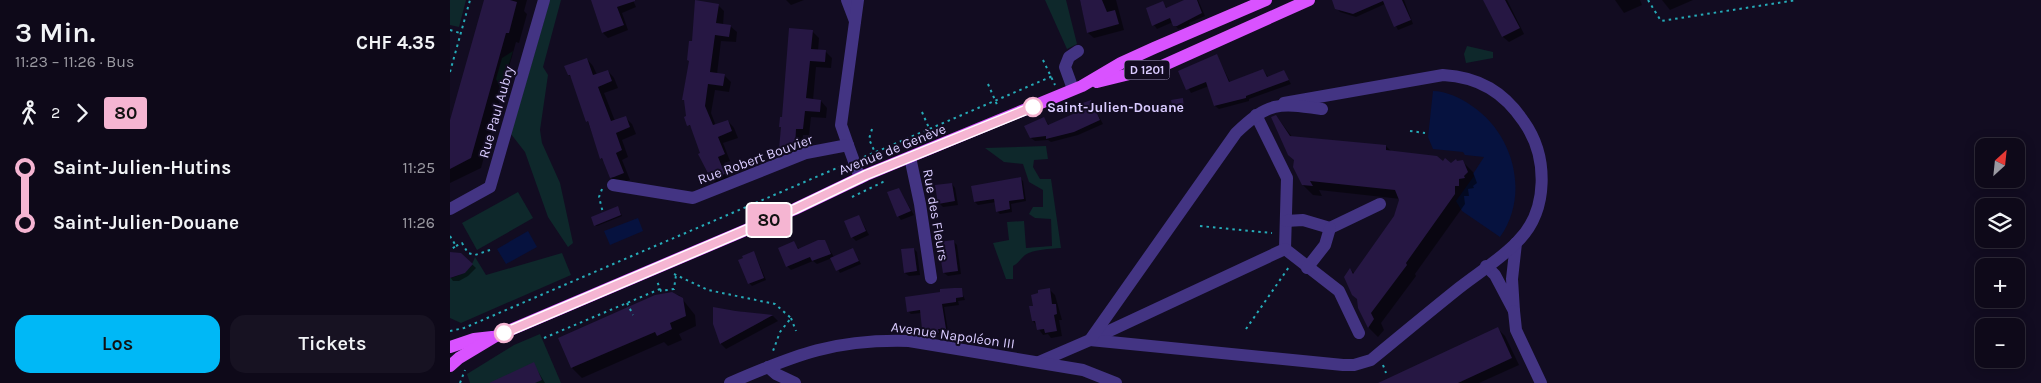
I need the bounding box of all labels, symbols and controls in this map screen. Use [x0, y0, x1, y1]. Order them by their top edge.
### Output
text: 3 Min. [15, 16, 95, 49]
text: CHF 4.35 [356, 32, 435, 54]
text: 11:23 – 11:26 · Bus [15, 52, 134, 71]
road number: D 1201 [1124, 60, 1170, 80]
street label: Rue Paul Aubry [475, 64, 518, 160]
marker: Saint-Julien-Douane [1023, 97, 1043, 117]
icon: walk [15, 99, 43, 127]
icon: forward [68, 99, 96, 127]
place label: Saint-Julien-Douane [1047, 99, 1184, 116]
text: 80 [114, 102, 137, 124]
text: 2 [51, 103, 60, 122]
street label: Avenue de Genève [836, 120, 948, 179]
street label: Rue Robert Bouvier [695, 130, 816, 188]
north arrow [1975, 138, 2025, 188]
map controls [1975, 138, 2025, 368]
text: Saint-Julien-Hutins [53, 157, 231, 179]
text: 11:25 [402, 158, 435, 177]
street label: Rue des Fleurs [919, 168, 952, 262]
button: layers [1975, 198, 2025, 248]
line badge: 80 [746, 204, 792, 236]
text: 80 [757, 209, 781, 231]
text: Saint-Julien-Douane [53, 212, 239, 234]
text: 11:26 [402, 213, 435, 232]
button: + [1975, 258, 2025, 308]
button: Los [15, 315, 220, 373]
button: Tickets [230, 315, 435, 373]
street label: Avenue Napoléon III [890, 318, 1016, 353]
button: − [1975, 318, 2025, 368]
unlabelled marker [494, 323, 514, 343]

